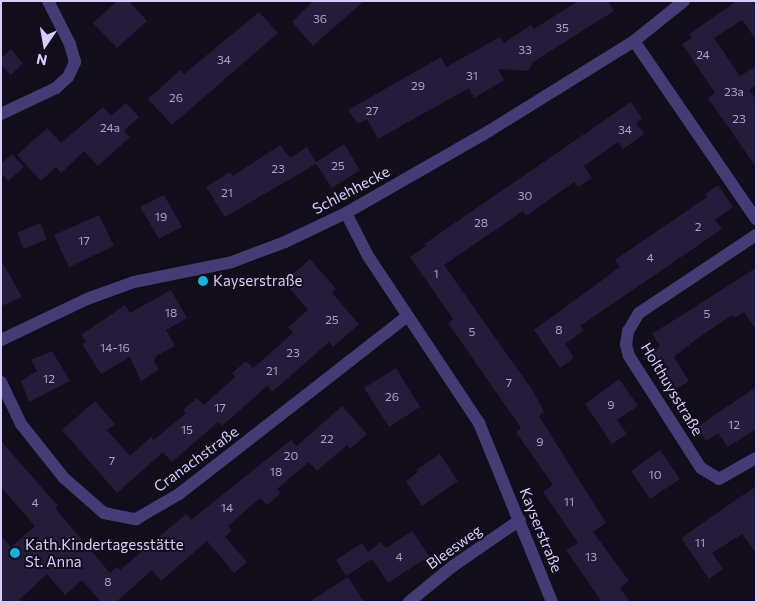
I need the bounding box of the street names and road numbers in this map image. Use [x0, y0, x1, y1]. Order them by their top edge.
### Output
street label: Schlehhecke [309, 162, 393, 218]
street label: Holthuysstraße [637, 339, 707, 439]
street label: Cranachstraße [150, 422, 242, 496]
street label: Kayserstraße [516, 485, 566, 575]
street label: Bleesweg [423, 521, 485, 573]

